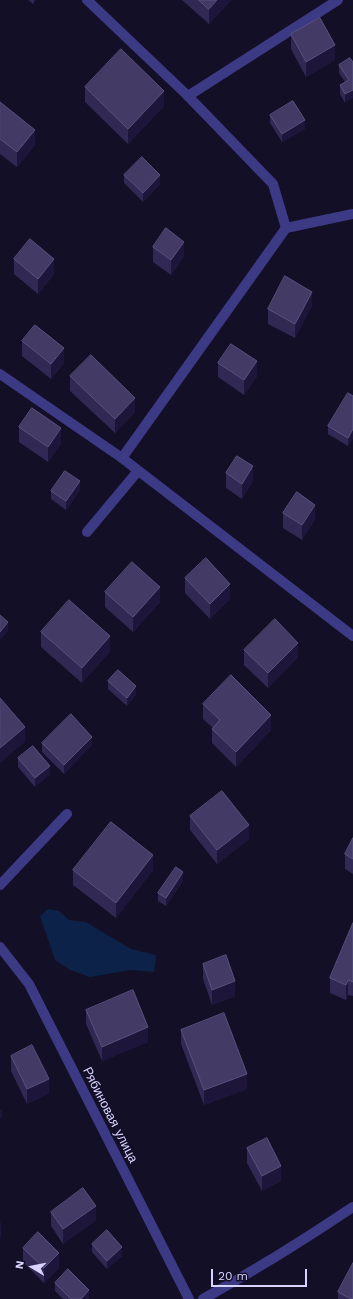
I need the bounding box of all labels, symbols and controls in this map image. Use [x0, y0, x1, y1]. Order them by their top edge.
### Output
street label: Рябиновая улица [79, 1064, 141, 1166]
north arrow [12, 1247, 52, 1287]
text: N [13, 1260, 27, 1270]
scale bar [213, 1261, 309, 1287]
text: 20 m [218, 1269, 248, 1283]

